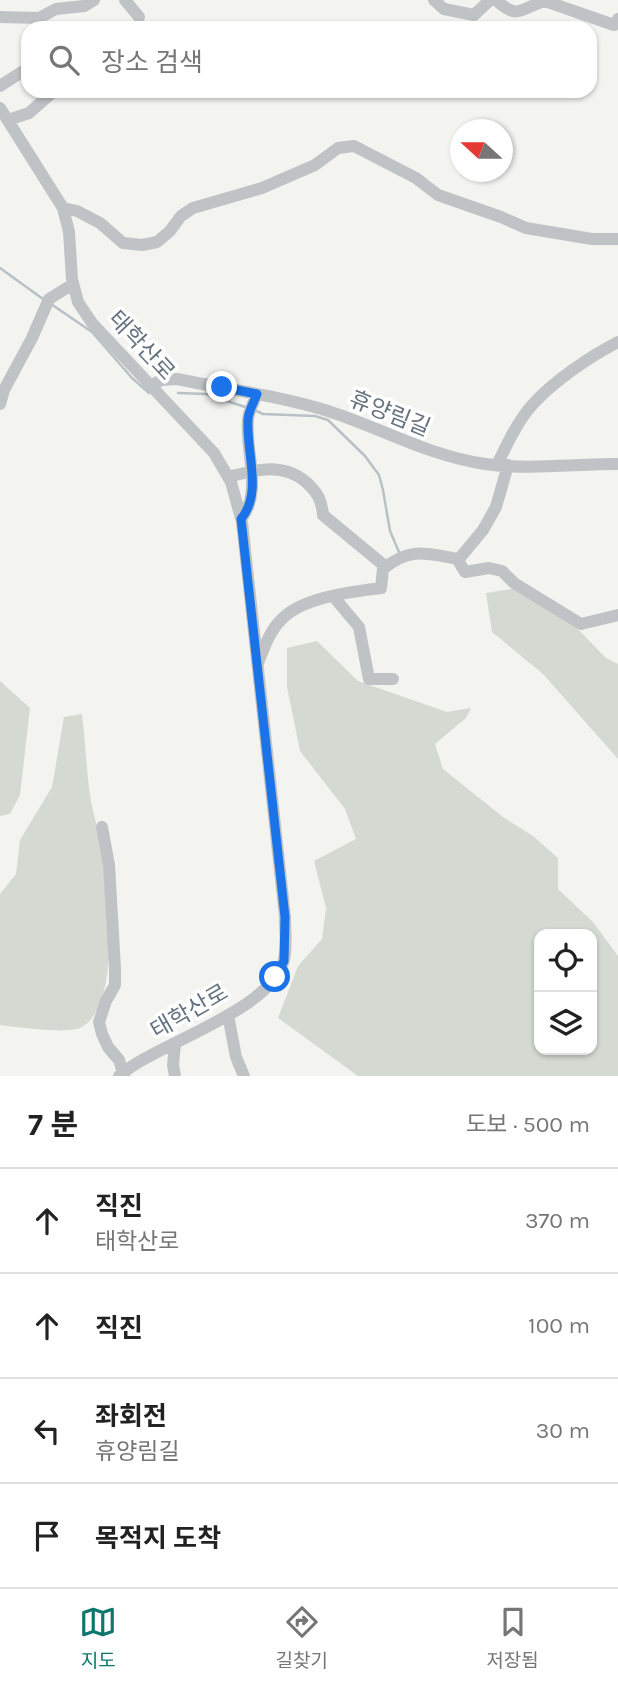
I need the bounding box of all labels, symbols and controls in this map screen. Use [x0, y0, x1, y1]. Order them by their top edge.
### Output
search box [21, 21, 597, 98]
icon: search [45, 41, 83, 79]
text: 장소 검색 [101, 47, 203, 78]
north arrow [450, 119, 513, 182]
street label: 태학산로 [103, 305, 180, 385]
route end [206, 371, 237, 402]
street label: 휴양림길 [346, 385, 434, 442]
map controls [534, 929, 597, 1055]
button: locate [534, 929, 597, 992]
route start [259, 961, 290, 992]
street label: 태학산로 [146, 979, 233, 1044]
button: layers [534, 992, 597, 1055]
text: 7 분 [28, 1107, 78, 1143]
text: 도보 · 500 m [465, 1111, 590, 1138]
text: 직진 [95, 1191, 143, 1222]
icon: ahead [28, 1202, 66, 1240]
text: 370 m [525, 1207, 590, 1234]
text: 태학산로 [95, 1228, 180, 1255]
icon: ahead [28, 1307, 66, 1345]
text: 100 m [528, 1312, 590, 1339]
text: 직진 [95, 1313, 143, 1344]
text: 좌회전 [95, 1401, 167, 1432]
icon: left [28, 1412, 66, 1450]
text: 30 m [536, 1417, 590, 1444]
text: 휴양림길 [95, 1438, 180, 1465]
icon: arrive [28, 1517, 66, 1555]
text: 목적지 도착 [95, 1523, 221, 1554]
tab: 지도 [79, 1603, 117, 1672]
tab: 길찾기 [276, 1603, 328, 1672]
tab: 저장됨 [486, 1603, 539, 1672]

